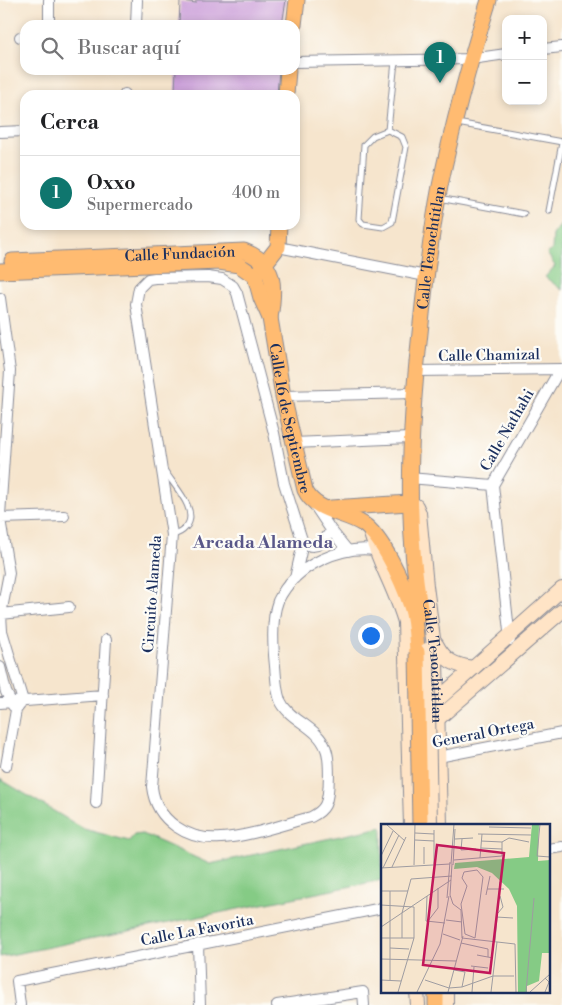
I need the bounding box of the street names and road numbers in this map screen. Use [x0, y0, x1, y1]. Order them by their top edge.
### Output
street label: Calle Tenochtitlan [414, 184, 450, 311]
street label: Calle Fundación [124, 242, 236, 266]
street label: Calle 16 de Septiembre [264, 342, 315, 496]
street label: Calle Chamizal [438, 345, 541, 366]
street label: Calle Nathahi [476, 386, 539, 475]
street label: Circuito Alameda [139, 534, 166, 654]
street label: Calle Tenochtitlan [418, 598, 447, 723]
street label: General Ortega [431, 714, 536, 753]
street label: Calle La Favorita [139, 910, 256, 951]

